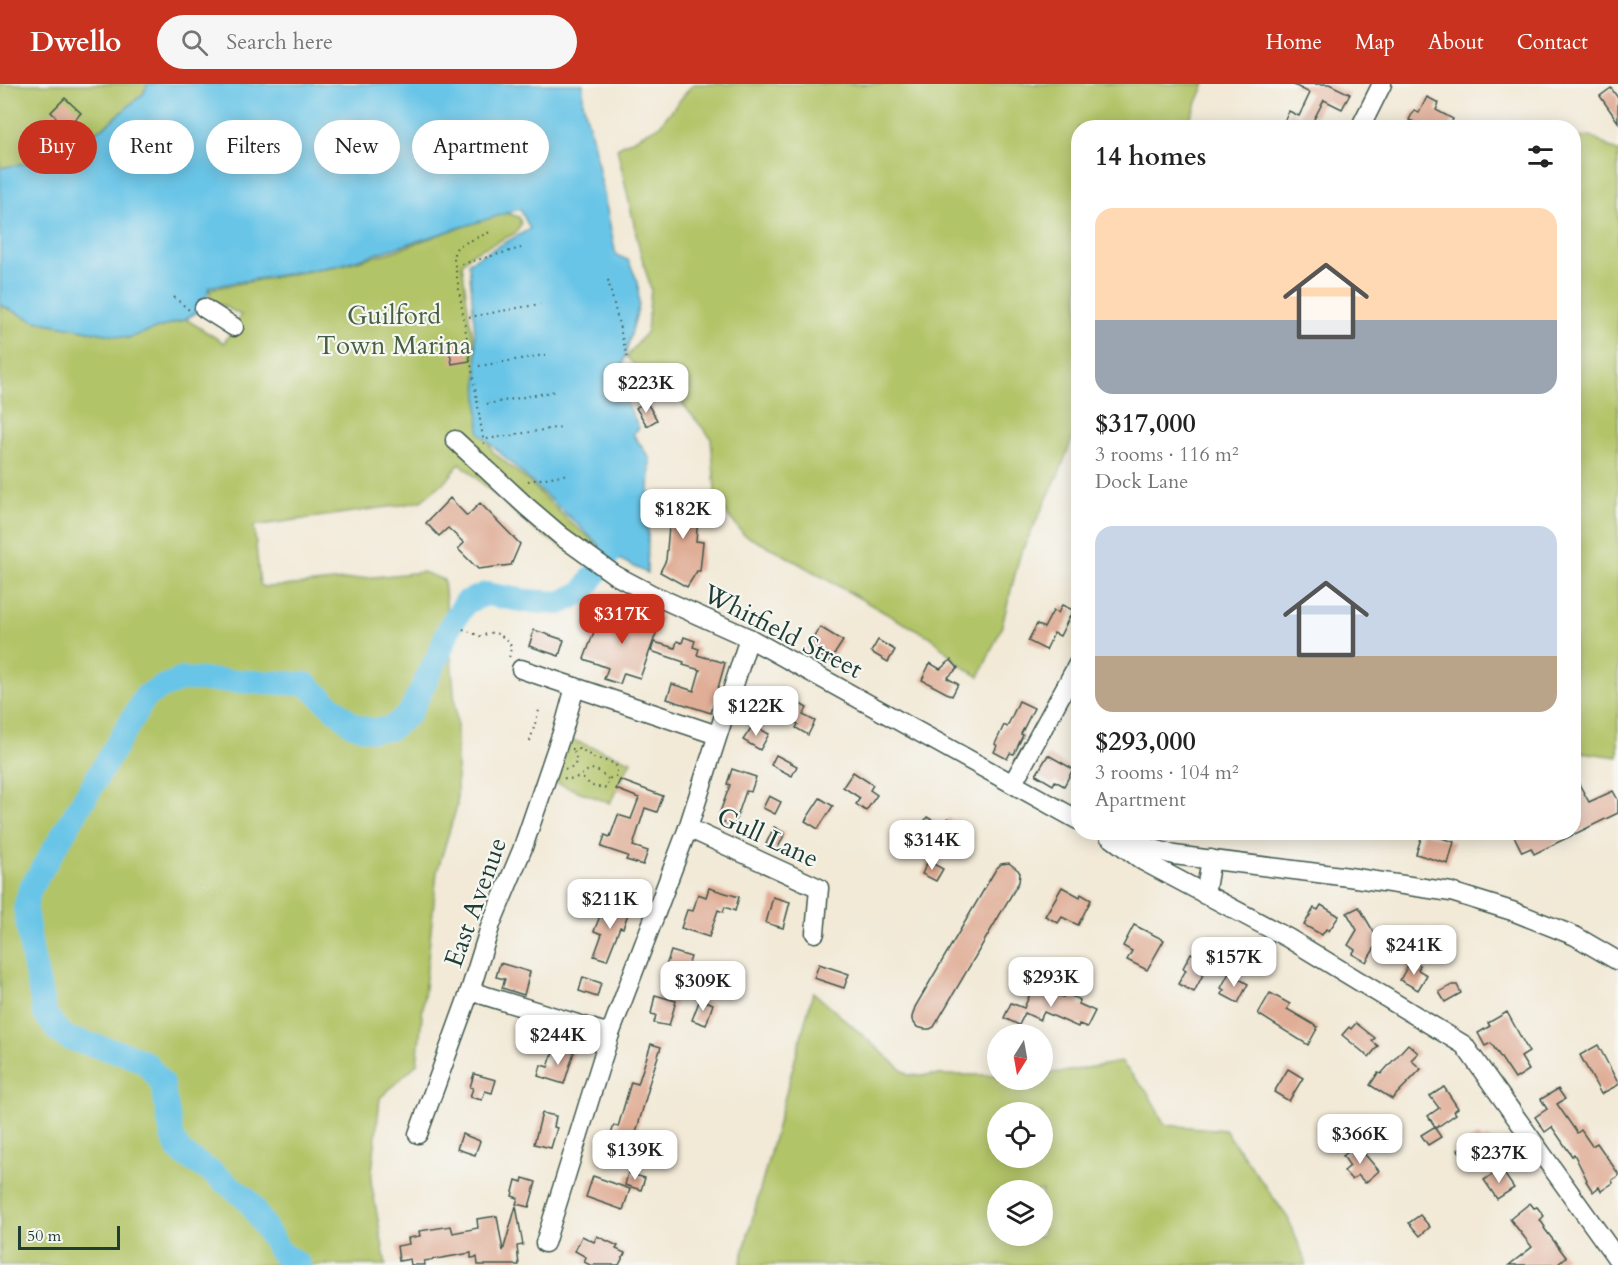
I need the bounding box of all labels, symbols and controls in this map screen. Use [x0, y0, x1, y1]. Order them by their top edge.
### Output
search box [157, 15, 577, 69]
text: Dwello [30, 23, 121, 61]
icon: search [178, 26, 211, 59]
text: Search here [226, 27, 333, 57]
text: Home [1266, 28, 1322, 57]
text: Map [1355, 28, 1395, 57]
text: About [1428, 28, 1484, 57]
text: Contact [1517, 28, 1588, 57]
chip: Buy [18, 120, 97, 174]
chip: Rent [109, 120, 194, 174]
chip: Filters [206, 120, 302, 174]
chip: New [314, 120, 400, 174]
chip: Apartment [412, 120, 549, 174]
text: 14 homes [1095, 139, 1206, 174]
icon: filters [1524, 140, 1557, 173]
icon: home [1272, 247, 1380, 355]
park label: Guilford Town Marina [317, 298, 471, 363]
pin: $223K [604, 363, 688, 414]
text: $223K [617, 369, 675, 396]
text: $317,000 [1095, 406, 1196, 441]
text: 3 rooms · 116 m² [1095, 441, 1239, 468]
text: Dock Lane [1095, 468, 1188, 495]
pin: $182K [641, 489, 725, 540]
text: $182K [654, 495, 712, 522]
icon: home [1272, 565, 1380, 673]
street label: Whitfield Street [696, 576, 869, 687]
pin: $317K [580, 594, 664, 645]
text: $317K [593, 600, 651, 627]
pin: $122K [714, 686, 798, 737]
text: $122K [727, 692, 785, 719]
text: $293,000 [1095, 724, 1196, 759]
text: 3 rooms · 104 m² [1095, 759, 1239, 786]
text: Apartment [1095, 786, 1186, 813]
street label: Gull Lane [711, 799, 824, 876]
pin: $314K [890, 820, 974, 871]
text: $314K [903, 826, 961, 853]
street label: East Avenue [436, 833, 515, 972]
pin: $211K [568, 879, 652, 930]
text: $211K [581, 885, 639, 912]
pin: $241K [1372, 925, 1456, 976]
text: $241K [1385, 931, 1443, 958]
pin: $157K [1192, 937, 1276, 988]
text: $157K [1205, 943, 1263, 970]
pin: $293K [1009, 957, 1093, 1008]
pin: $309K [661, 961, 745, 1012]
text: $293K [1022, 963, 1080, 990]
text: $309K [674, 967, 732, 994]
pin: $244K [516, 1015, 600, 1066]
text: $244K [529, 1021, 587, 1048]
north arrow [987, 1024, 1053, 1090]
map controls [987, 1024, 1053, 1246]
button: locate [987, 1102, 1053, 1168]
pin: $366K [1318, 1114, 1402, 1165]
text: $366K [1331, 1120, 1389, 1147]
pin: $139K [593, 1130, 677, 1181]
pin: $237K [1457, 1133, 1541, 1184]
text: $139K [606, 1136, 664, 1163]
text: $237K [1470, 1139, 1528, 1166]
button: layers [987, 1180, 1053, 1246]
scale bar [18, 1223, 120, 1250]
text: 50 m [27, 1225, 61, 1247]

